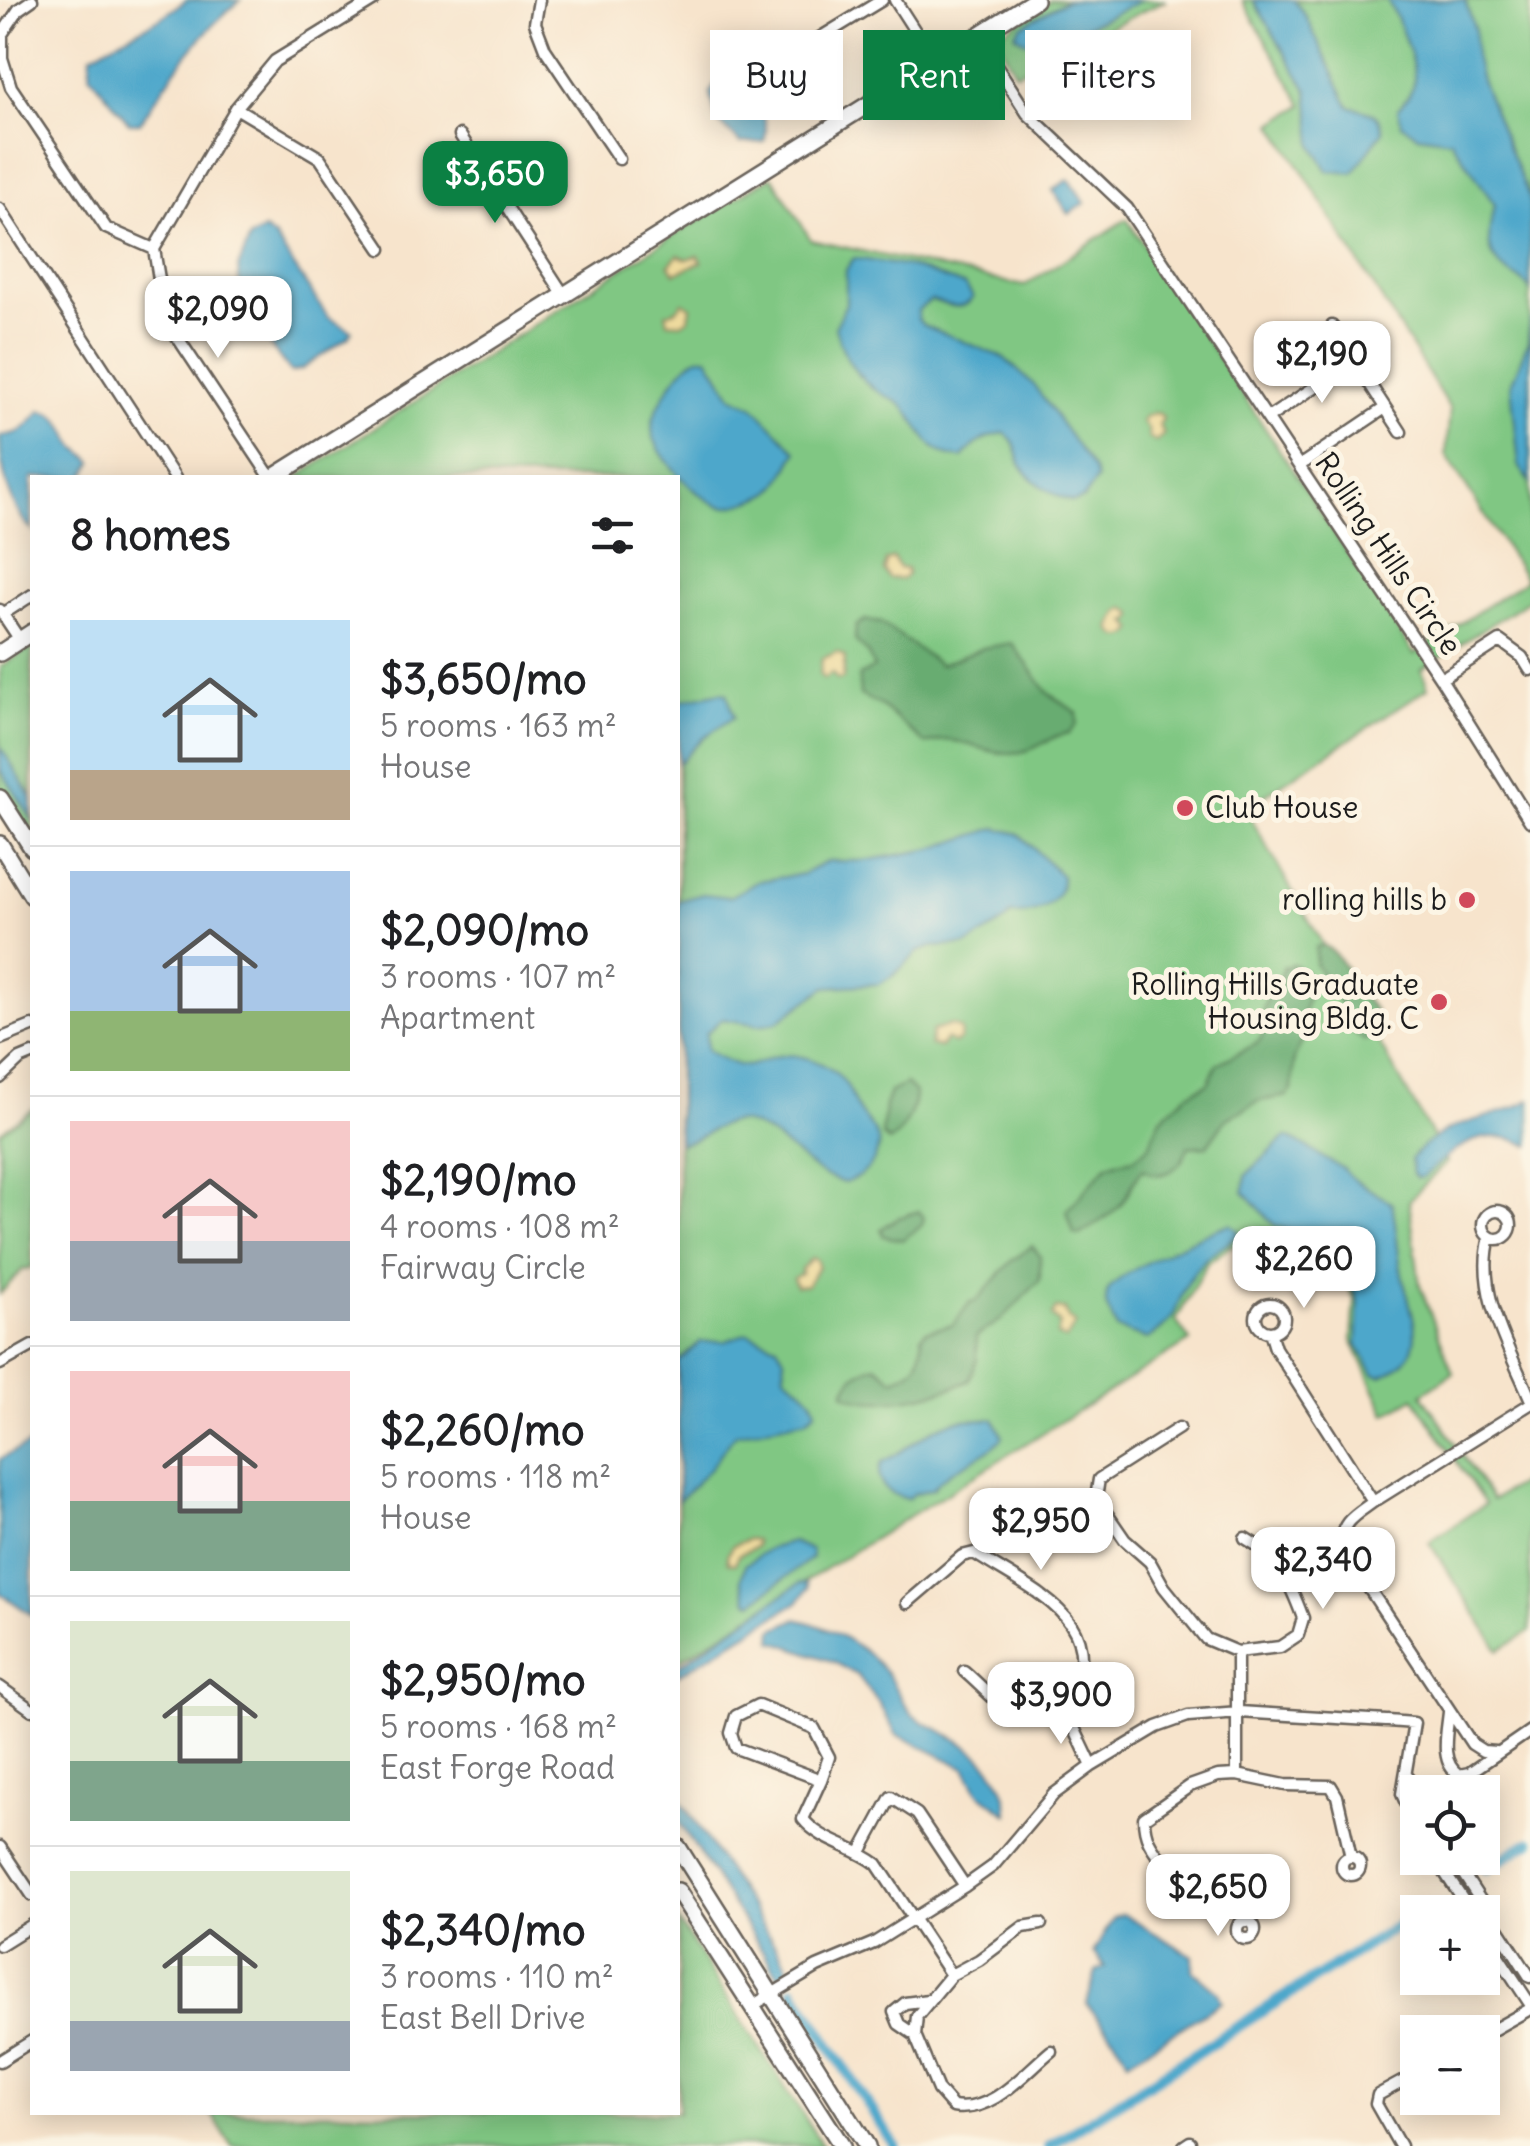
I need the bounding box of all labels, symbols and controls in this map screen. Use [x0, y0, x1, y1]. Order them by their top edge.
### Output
chip: Buy [710, 30, 843, 120]
chip: Rent [863, 30, 1005, 120]
chip: Filters [1025, 30, 1191, 120]
pin: $3,650 [414, 141, 576, 226]
text: $3,650 [445, 153, 545, 194]
pin: $2,090 [137, 276, 299, 361]
text: $2,090 [167, 288, 269, 329]
pin: $2,190 [1241, 321, 1403, 406]
text: $2,190 [1276, 333, 1368, 374]
street label: Rolling Hills Circle [1307, 445, 1471, 662]
icon: filters [585, 508, 640, 563]
text: 8 homes [70, 509, 231, 561]
text: $3,650/mo [380, 653, 587, 705]
icon: home [150, 660, 270, 780]
text: 5 rooms · 163 m² [380, 705, 617, 746]
text: House [380, 746, 471, 787]
place label: Club House [1205, 788, 1358, 826]
marker: Club House [1174, 797, 1196, 819]
place label: rolling hills b [1282, 880, 1447, 918]
marker: rolling hills b [1456, 889, 1478, 911]
text: $2,090/mo [380, 904, 589, 956]
icon: home [150, 911, 270, 1031]
text: 3 rooms · 107 m² [380, 956, 616, 997]
place label: Rolling Hills Graduate Housing Bldg. C [1131, 965, 1419, 1037]
marker: Rolling Hills Graduate Housing Bldg. C [1428, 991, 1450, 1013]
text: Apartment [380, 997, 535, 1038]
text: $2,190/mo [380, 1154, 577, 1206]
icon: home [150, 1161, 270, 1281]
text: 4 rooms · 108 m² [380, 1206, 620, 1247]
pin: $2,260 [1223, 1226, 1385, 1311]
text: $2,260 [1254, 1238, 1354, 1279]
text: Fairway Circle [380, 1247, 586, 1288]
text: $2,260/mo [380, 1404, 585, 1456]
icon: home [150, 1411, 270, 1531]
text: 5 rooms · 118 m² [380, 1456, 611, 1497]
pin: $2,950 [960, 1488, 1122, 1573]
text: House [380, 1497, 471, 1538]
text: $2,950 [991, 1500, 1091, 1541]
pin: $2,340 [1242, 1527, 1404, 1612]
text: $2,340 [1273, 1539, 1373, 1580]
text: $2,950/mo [380, 1654, 586, 1706]
icon: home [150, 1661, 270, 1781]
pin: $3,900 [980, 1662, 1142, 1747]
text: $3,900 [1009, 1674, 1113, 1715]
text: 5 rooms · 168 m² [380, 1706, 617, 1747]
text: East Forge Road [380, 1747, 615, 1788]
map controls [1400, 1775, 1500, 2115]
button: locate [1400, 1775, 1500, 1875]
pin: $2,650 [1137, 1854, 1299, 1939]
text: $2,650 [1168, 1866, 1268, 1907]
button: + [1400, 1895, 1500, 1995]
text: $2,340/mo [380, 1904, 586, 1956]
icon: home [150, 1911, 270, 2031]
text: 3 rooms · 110 m² [380, 1956, 614, 1997]
text: East Bell Drive [380, 1997, 585, 2038]
button: − [1400, 2015, 1500, 2115]

